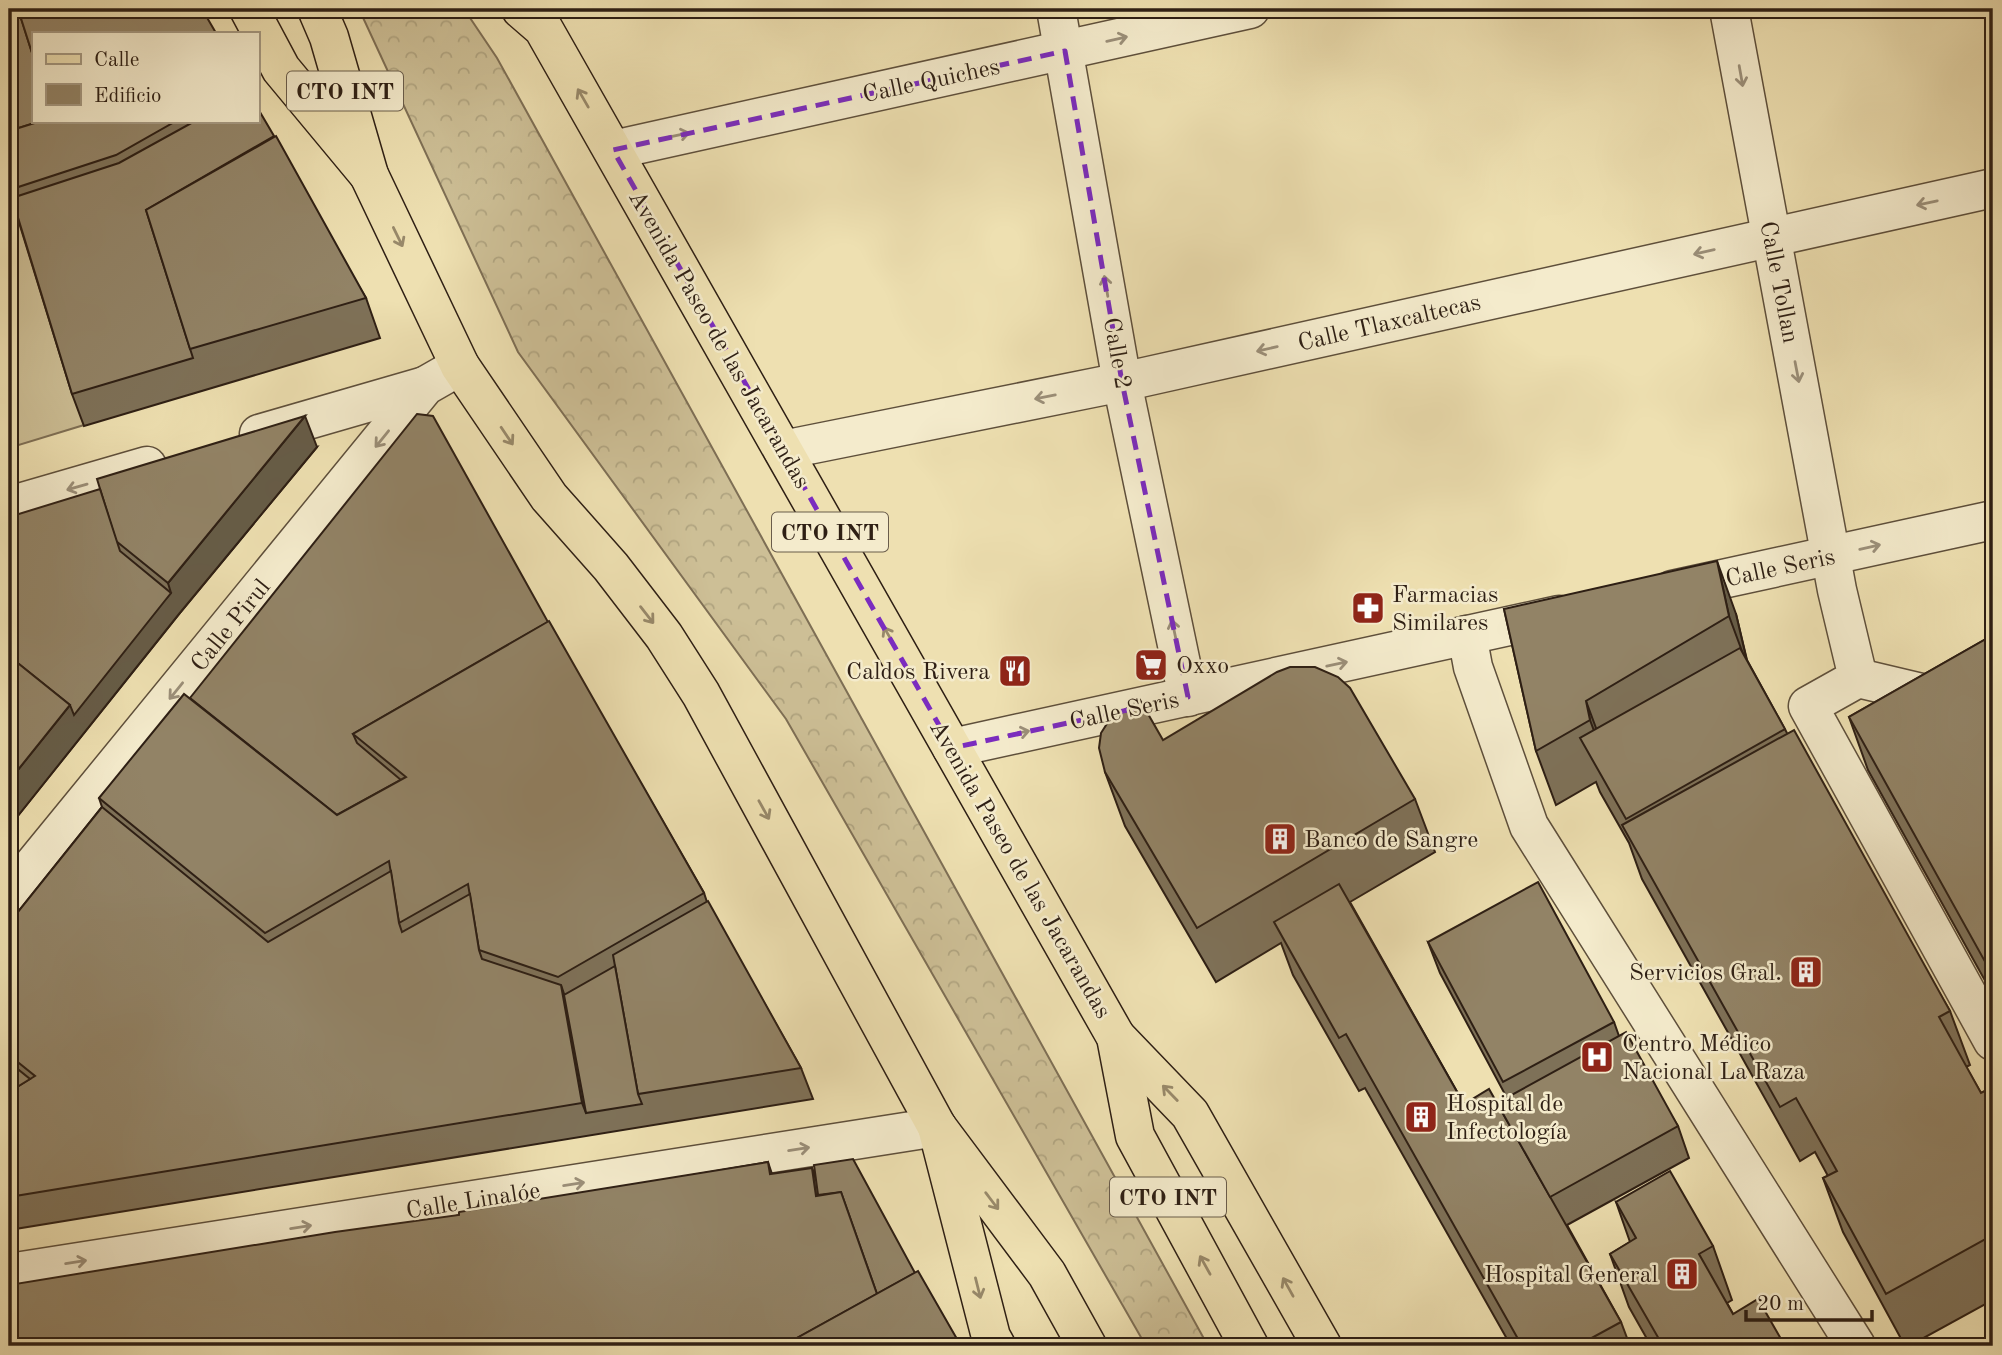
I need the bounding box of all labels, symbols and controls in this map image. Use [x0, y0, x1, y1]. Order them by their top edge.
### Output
legend [32, 32, 259, 122]
one-way arrow [1105, 32, 1128, 45]
text: Calle [94, 50, 139, 71]
street label: Calle Quiches [861, 56, 1002, 108]
one-way arrow [1735, 64, 1749, 87]
road number: CTO INT [287, 72, 403, 110]
text: Edificio [94, 86, 162, 107]
one-way arrow [576, 88, 590, 108]
one-way arrow [667, 128, 690, 142]
street label: Avenida Paseo de las Jacarandas [623, 187, 814, 493]
one-way arrow [1916, 196, 1939, 210]
street label: Calle Tollan [1754, 219, 1802, 345]
one-way arrow [392, 226, 405, 247]
one-way arrow [1694, 246, 1716, 259]
one-way arrow [1099, 276, 1112, 298]
street label: Calle Tlaxcaltecas [1296, 291, 1483, 357]
street label: Calle 2 [1098, 316, 1134, 391]
one-way arrow [1256, 343, 1279, 357]
one-way arrow [1790, 360, 1804, 383]
one-way arrow [1034, 391, 1057, 405]
one-way arrow [500, 426, 515, 445]
one-way arrow [374, 429, 389, 447]
one-way arrow [66, 481, 88, 494]
road number: CTO INT [772, 512, 888, 552]
one-way arrow [1858, 540, 1881, 553]
street label: Calle Seris [1723, 546, 1837, 592]
street label: Calle Pirul [187, 576, 276, 677]
place label: Farmacias Similares [1392, 584, 1499, 636]
pharmacy icon: Farmacias Similares [1349, 589, 1387, 627]
one-way arrow [640, 605, 655, 623]
one-way arrow [1166, 619, 1180, 642]
one-way arrow [882, 627, 896, 647]
supermarket icon: Oxxo [1132, 646, 1170, 684]
restaurant icon: Caldos Rivera [996, 652, 1034, 690]
place label: Oxxo [1176, 655, 1229, 679]
one-way arrow [1325, 656, 1348, 670]
place label: Caldos Rivera [846, 661, 990, 685]
one-way arrow [168, 681, 183, 699]
street label: Calle Seris [1067, 689, 1181, 735]
street label: Avenida Paseo de las Jacarandas [924, 717, 1115, 1023]
one-way arrow [1007, 726, 1030, 740]
one-way arrow [757, 799, 771, 819]
building icon: Banco de Sangre [1261, 820, 1299, 858]
place label: Banco de Sangre [1304, 829, 1478, 853]
building icon: Servicios Gral. [1787, 953, 1825, 991]
place label: Servicios Gral. [1629, 962, 1782, 986]
place label: Centro Médico Nacional La Raza [1622, 1033, 1805, 1085]
hospital icon: Centro Médico Nacional La Raza [1578, 1038, 1616, 1076]
one-way arrow [1162, 1085, 1179, 1102]
place label: Hospital de Infectología [1446, 1093, 1568, 1145]
building icon: Hospital de Infectología [1402, 1098, 1440, 1136]
one-way arrow [787, 1142, 810, 1155]
one-way arrow [562, 1177, 585, 1190]
road number: CTO INT [1110, 1178, 1226, 1216]
street label: Calle Linalóe [405, 1180, 542, 1224]
one-way arrow [985, 1192, 1000, 1210]
one-way arrow [289, 1220, 312, 1233]
one-way arrow [64, 1255, 87, 1268]
one-way arrow [1198, 1255, 1211, 1276]
building icon: Hospital General [1663, 1255, 1701, 1293]
place label: Hospital General [1484, 1264, 1658, 1288]
one-way arrow [972, 1276, 985, 1299]
one-way arrow [1281, 1277, 1294, 1298]
scale bar [1746, 1278, 1872, 1322]
text: 20 m [1757, 1294, 1804, 1315]

